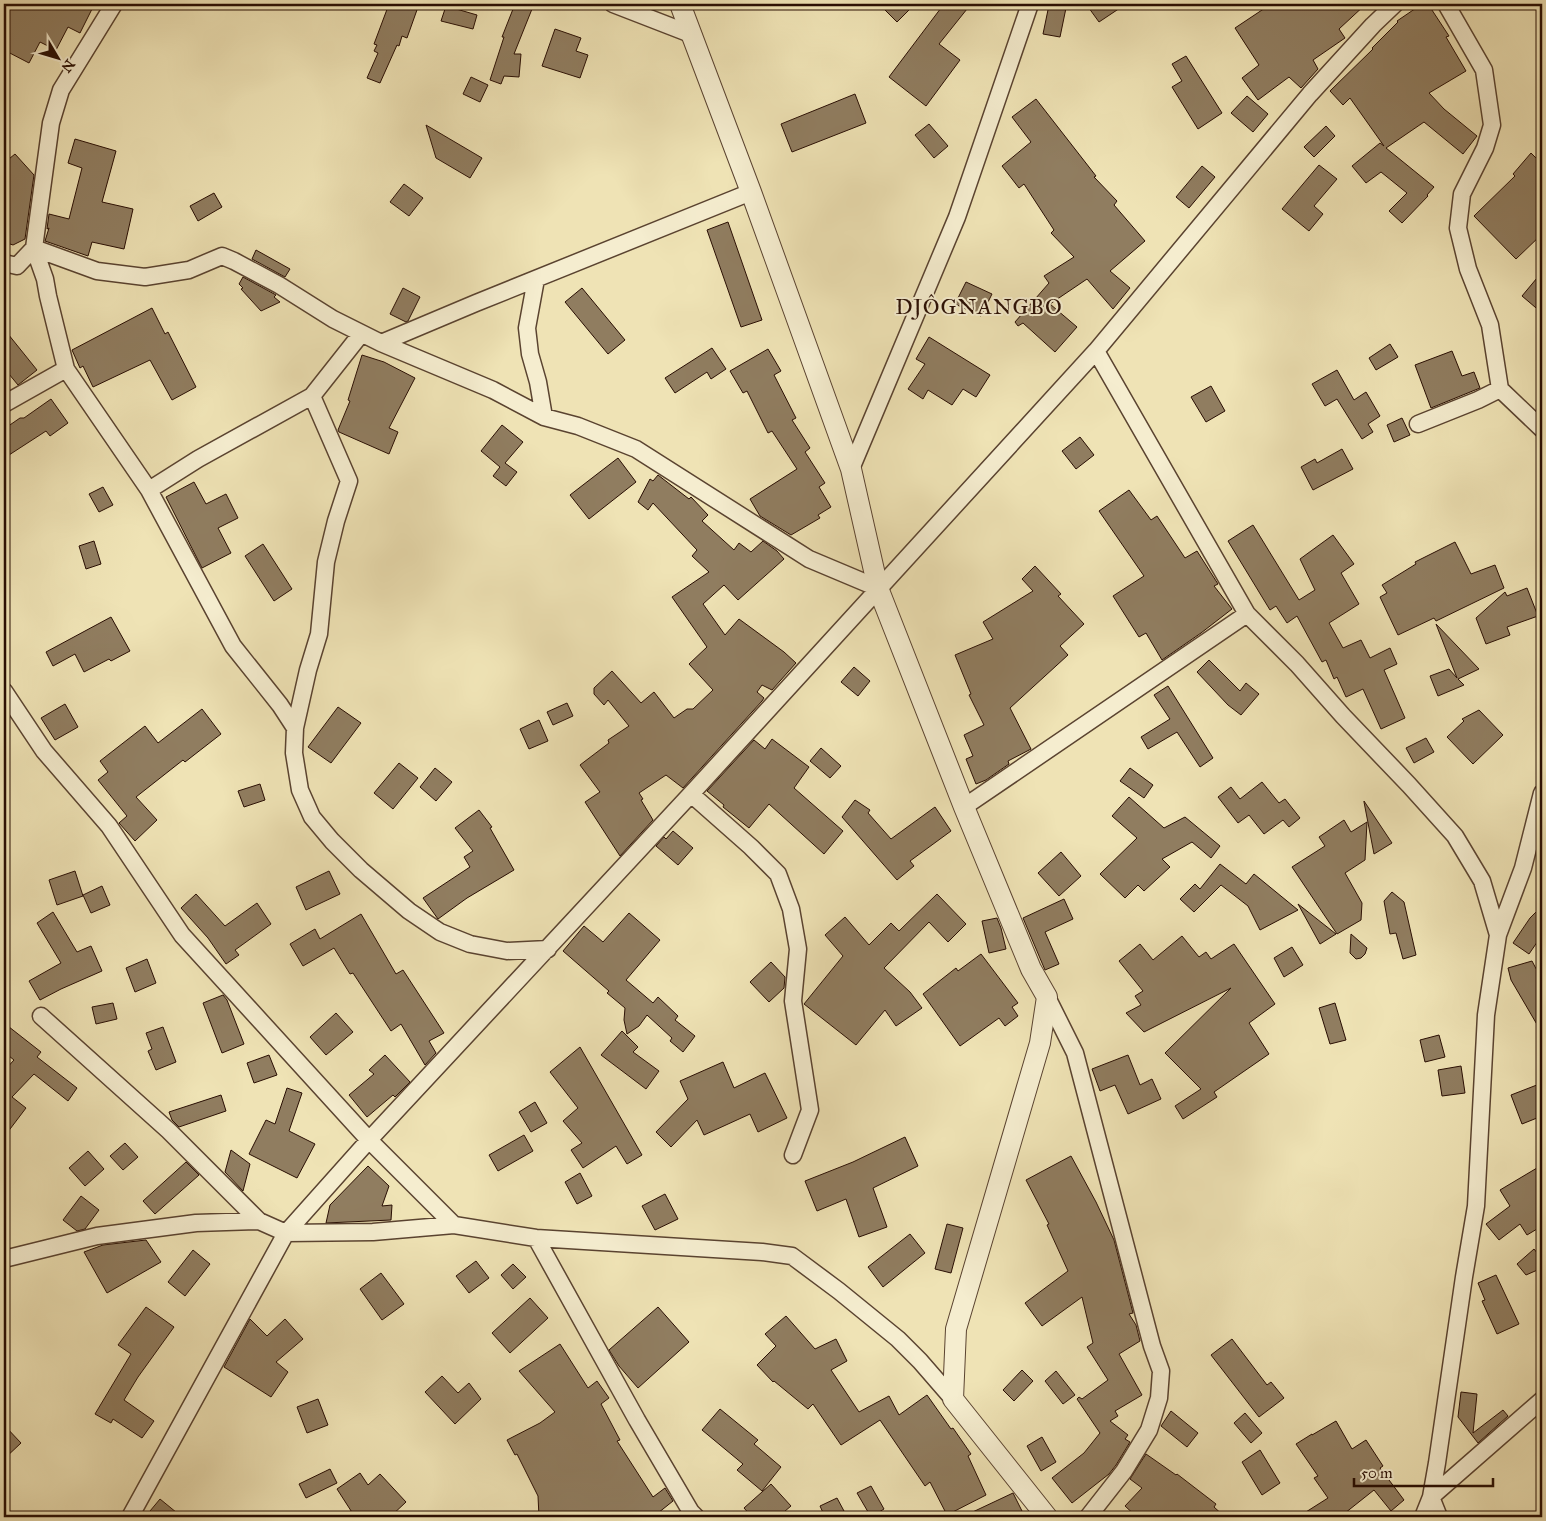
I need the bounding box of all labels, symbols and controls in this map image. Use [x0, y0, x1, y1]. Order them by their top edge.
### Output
north arrow [32, 32, 82, 82]
text: N [57, 56, 78, 76]
district label: DJÔGNANGBO [895, 293, 1063, 320]
scale bar [1354, 1456, 1492, 1488]
text: 50 m [1361, 1464, 1393, 1482]

